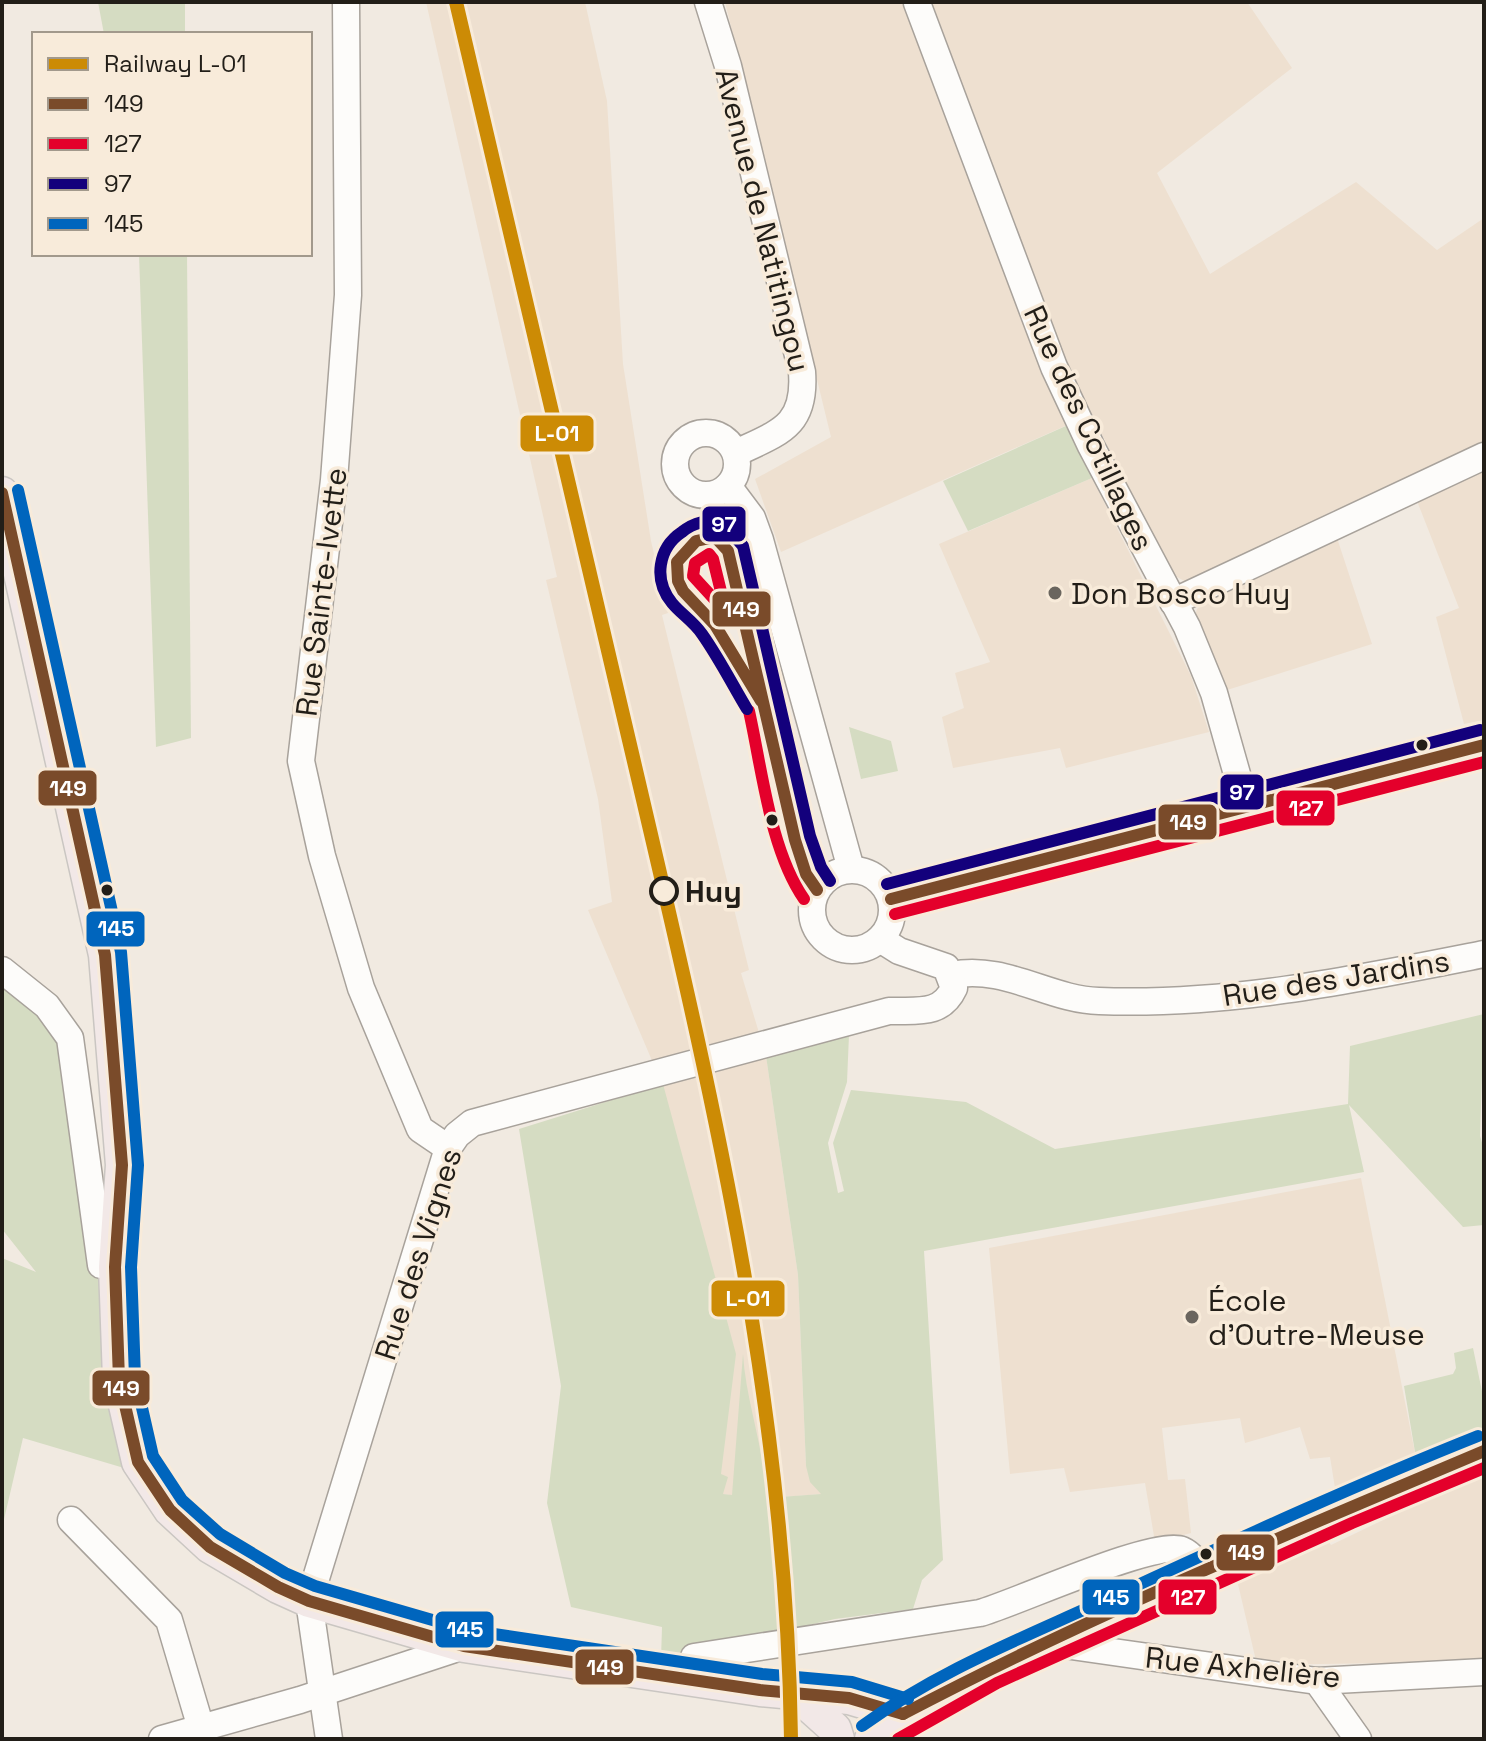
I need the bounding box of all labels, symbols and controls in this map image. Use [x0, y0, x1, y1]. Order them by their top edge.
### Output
legend [32, 32, 312, 256]
text: Railway L-01 [104, 48, 246, 79]
street label: Avenue de Natitingou [706, 64, 820, 376]
text: 149 [104, 88, 144, 119]
text: 127 [104, 128, 142, 159]
text: 97 [104, 168, 132, 199]
text: 145 [104, 208, 143, 239]
street label: Rue des Cotillages [1015, 299, 1163, 557]
line badge: L-01 [519, 414, 595, 453]
text: L-01 [535, 419, 579, 447]
street label: Rue Sainte-Ivette [286, 465, 356, 719]
line badge: 97 [701, 505, 747, 543]
text: 97 [711, 510, 737, 538]
place label: Don Bosco Huy [1071, 574, 1290, 613]
marker: Don Bosco Huy [1046, 584, 1064, 602]
line badge: 149 [711, 590, 772, 628]
text: 149 [722, 595, 760, 623]
unlabelled marker [1414, 737, 1430, 753]
line badge: 149 [37, 769, 98, 807]
line badge: 97 [1219, 773, 1265, 811]
text: 149 [49, 774, 87, 802]
text: 97 [1229, 778, 1255, 806]
line badge: 127 [1275, 789, 1336, 827]
text: 127 [1289, 794, 1323, 822]
line badge: 149 [1157, 803, 1218, 841]
text: 149 [1169, 808, 1207, 836]
unlabelled marker [764, 812, 780, 828]
place label: Huy [685, 872, 742, 911]
marker: Huy [650, 877, 678, 905]
unlabelled marker [99, 882, 115, 898]
line badge: 145 [85, 910, 146, 948]
text: 145 [97, 914, 135, 942]
street label: Rue des Jardins [1220, 941, 1452, 1015]
street label: Rue des Vignes [365, 1143, 471, 1365]
line badge: L-01 [710, 1279, 786, 1318]
place label: École d’Outre-Meuse [1208, 1281, 1425, 1354]
text: L-01 [726, 1284, 770, 1312]
marker: École d’Outre-Meuse [1183, 1308, 1201, 1326]
line badge: 149 [91, 1369, 151, 1407]
text: 149 [102, 1374, 140, 1402]
line badge: 149 [1215, 1533, 1276, 1572]
text: 149 [1227, 1538, 1265, 1566]
unlabelled marker [1198, 1546, 1214, 1562]
line badge: 145 [1081, 1578, 1141, 1616]
line badge: 127 [1157, 1578, 1218, 1616]
text: 145 [1092, 1583, 1130, 1611]
text: 127 [1171, 1583, 1205, 1611]
line badge: 145 [434, 1610, 495, 1649]
text: 145 [446, 1615, 484, 1643]
street label: Rue Axhelière [1143, 1637, 1343, 1697]
line badge: 149 [574, 1648, 635, 1686]
text: 149 [586, 1653, 624, 1681]

